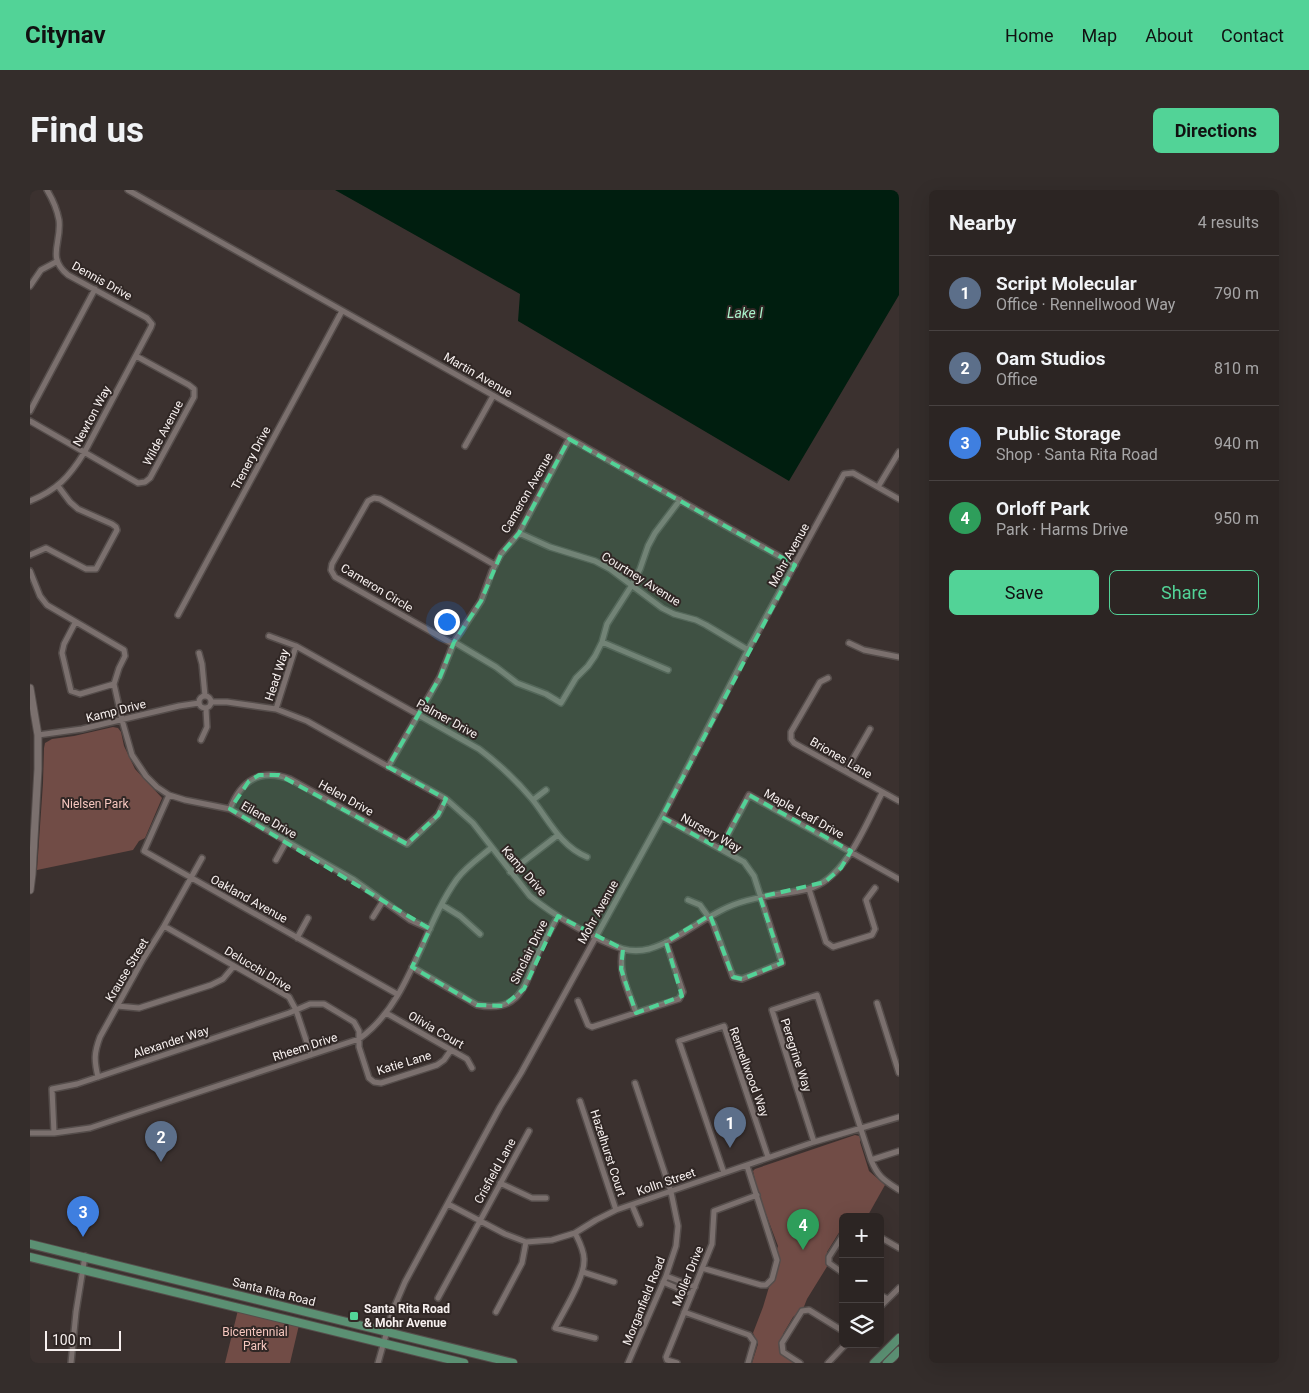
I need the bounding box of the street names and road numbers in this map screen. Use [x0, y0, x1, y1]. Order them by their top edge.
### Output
street label: Dennis Drive [70, 259, 134, 303]
street label: Martin Avenue [441, 350, 515, 400]
street label: Newton Way [70, 383, 114, 449]
street label: Wilde Avenue [140, 398, 186, 468]
street label: Trenery Drive [228, 424, 274, 492]
street label: Cameron Avenue [498, 450, 556, 536]
street label: Mohr Avenue [766, 521, 812, 589]
street label: Courtney Avenue [599, 549, 683, 609]
street label: Cameron Circle [338, 561, 416, 615]
street label: Head Way [262, 647, 292, 703]
street label: Palmer Drive [414, 696, 480, 742]
street label: Kamp Drive [85, 697, 147, 725]
street label: Briones Lane [807, 735, 875, 781]
street label: Helen Drive [316, 777, 376, 819]
street label: Maple Leaf Drive [761, 786, 847, 842]
street label: Eilene Drive [239, 798, 299, 842]
street label: Nursery Way [678, 811, 744, 856]
street label: Kamp Drive [499, 843, 549, 899]
street label: Oakland Avenue [208, 872, 290, 926]
street label: Mohr Avenue [575, 878, 621, 946]
street label: Sinclair Drive [508, 918, 550, 986]
street label: Krause Street [103, 936, 151, 1004]
street label: Delucchi Drive [222, 943, 294, 995]
street label: Olivia Court [406, 1008, 466, 1052]
street label: Peregrine Way [778, 1016, 815, 1094]
street label: Alexander Way [131, 1023, 211, 1061]
street label: Rennellwood Way [726, 1025, 772, 1119]
street label: Rheem Drive [271, 1030, 339, 1064]
street label: Katie Lane [375, 1048, 433, 1078]
street label: Hazelhurst Court [587, 1108, 629, 1198]
street label: Crisfield Lane [471, 1136, 519, 1206]
street label: Kolln Street [635, 1165, 697, 1199]
street label: Moller Drive [670, 1244, 706, 1308]
street label: Morganfield Road [620, 1255, 668, 1347]
street label: Santa Rita Road [231, 1275, 317, 1309]

